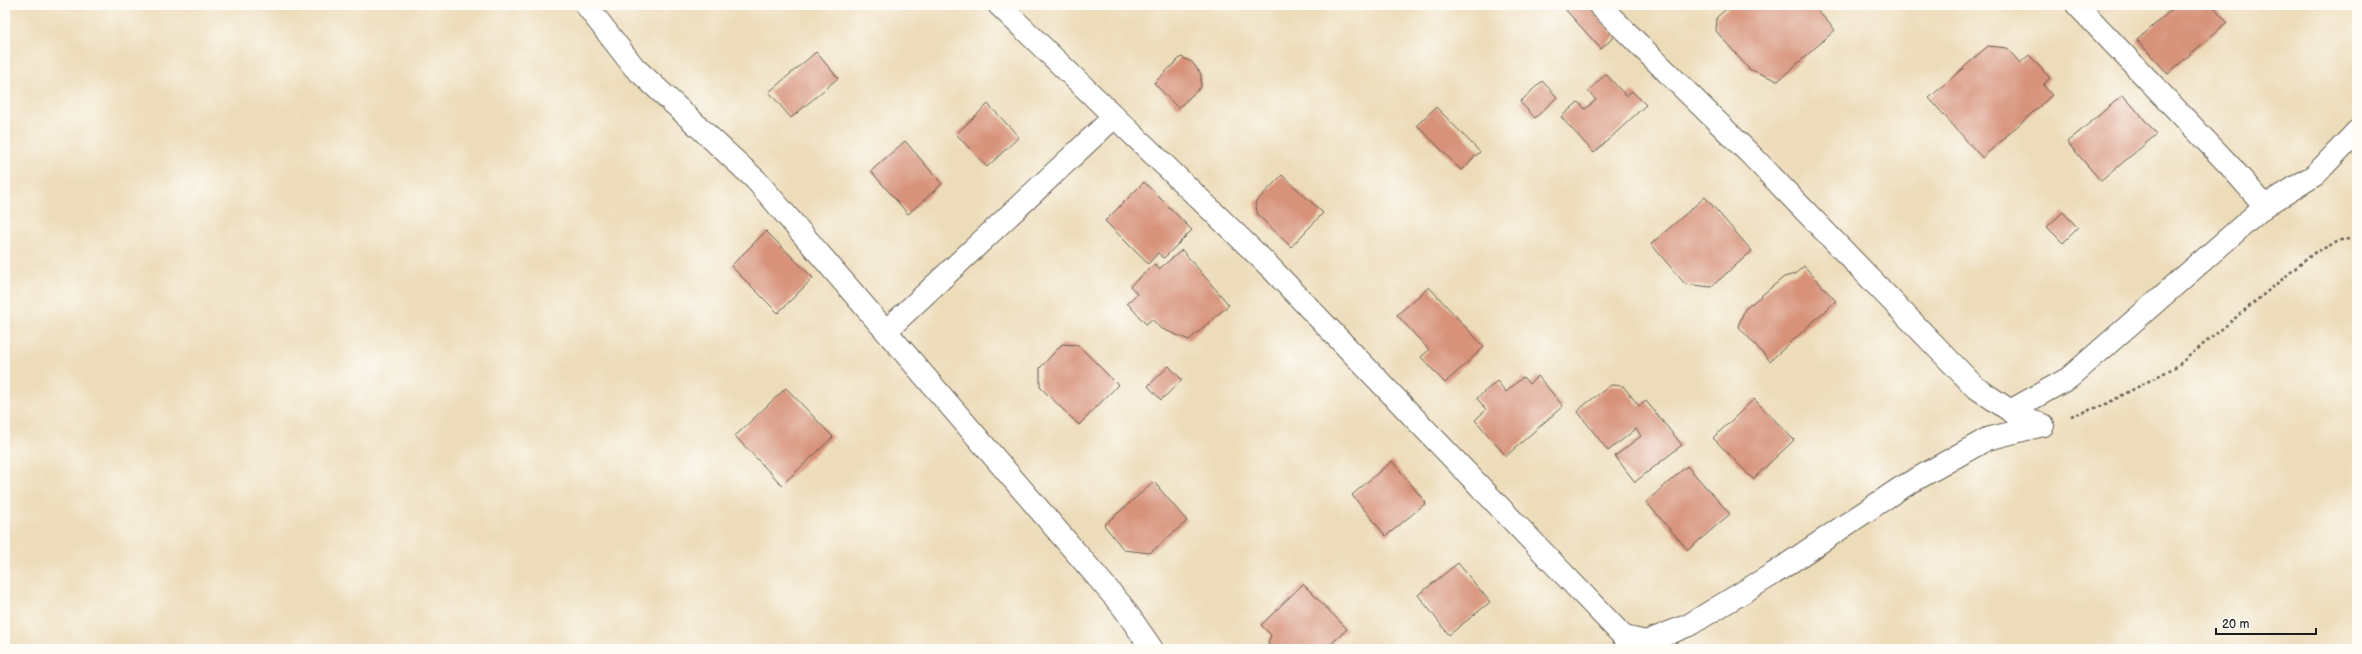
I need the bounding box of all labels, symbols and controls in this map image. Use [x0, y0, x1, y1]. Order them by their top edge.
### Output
scale bar [2216, 610, 2316, 636]
text: 20 m [2222, 617, 2249, 632]

